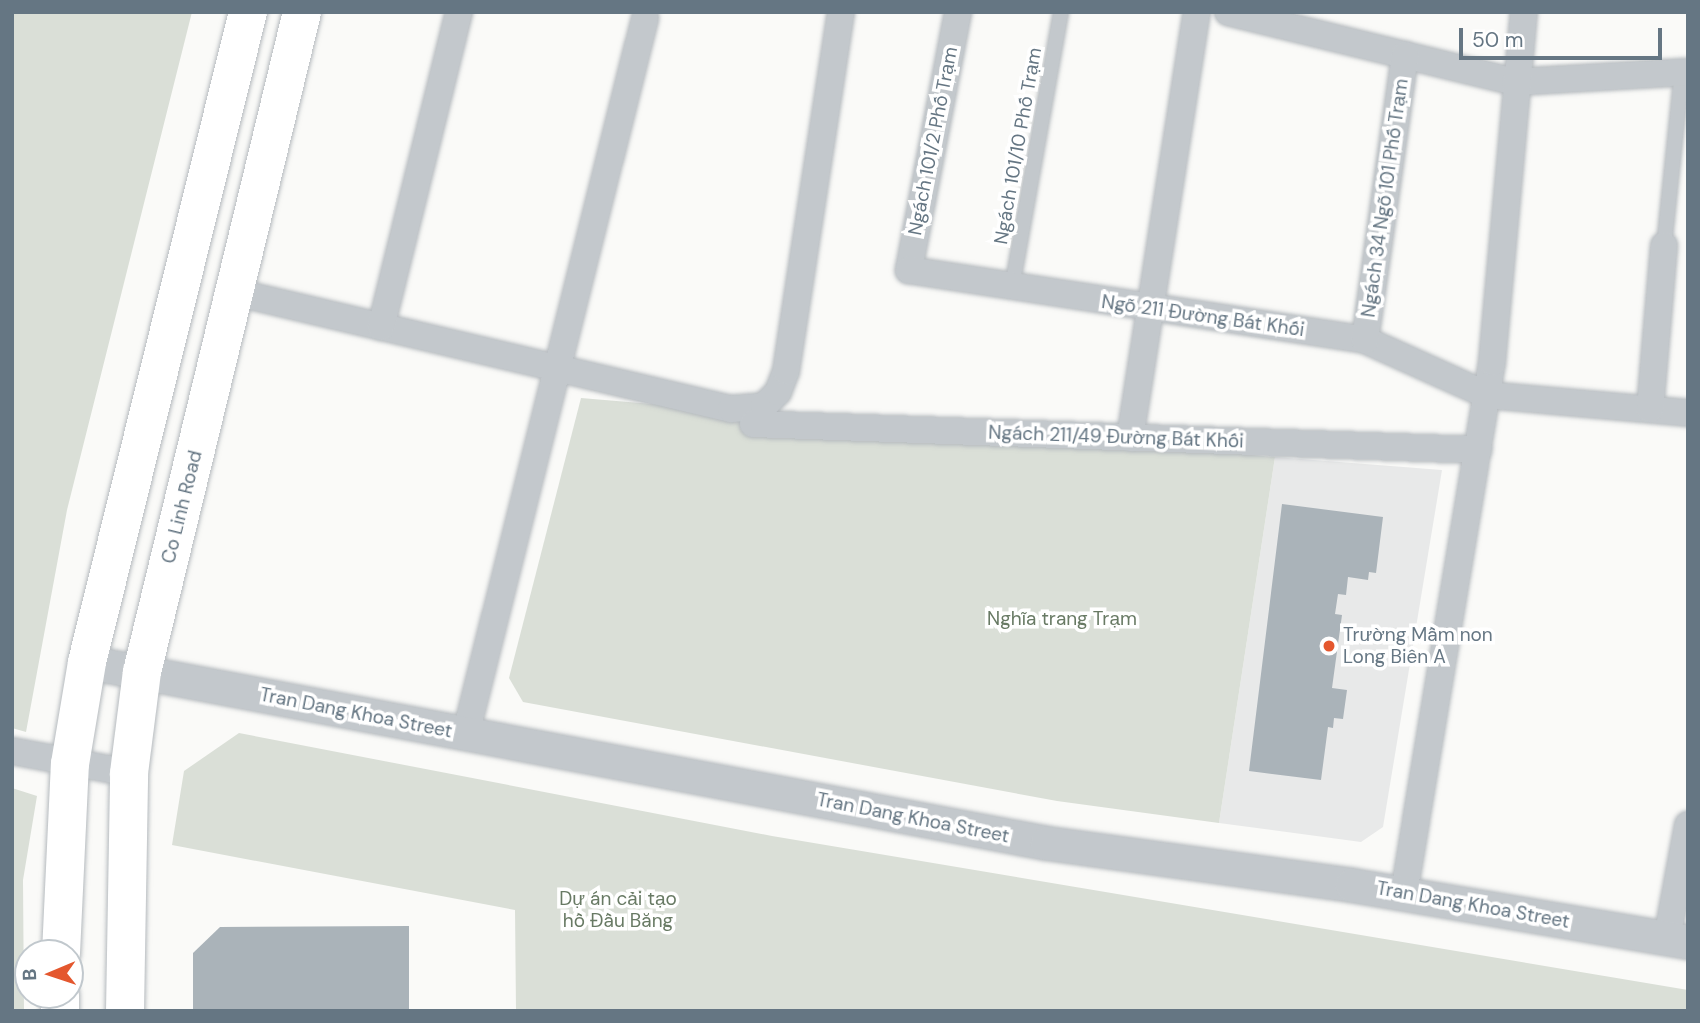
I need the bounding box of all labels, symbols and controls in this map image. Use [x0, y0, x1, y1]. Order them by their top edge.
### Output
scale bar [1462, 14, 1665, 58]
text: 50 m [1472, 26, 1523, 54]
street label: Ngách 101/2 Phố Trạm [904, 45, 962, 237]
street label: Ngách 101/10 Phố Trạm [989, 46, 1047, 246]
street label: Ngách 34 Ngõ 101 Phố Trạm [1357, 77, 1413, 319]
street label: Ngõ 211 Đường Bát Khối [1100, 290, 1306, 342]
street label: Ngách 211/49 Đường Bát Khối [988, 421, 1244, 453]
street label: Co Linh Road [157, 448, 207, 566]
park label: Nghĩa trang Trạm [987, 608, 1137, 630]
place label: Trường Mầm non Long Biên A [1343, 624, 1493, 668]
marker: Trường Mầm non Long Biên A [1321, 638, 1337, 654]
street label: Tran Dang Khoa Street [258, 683, 454, 743]
street label: Tran Dang Khoa Street [815, 788, 1011, 848]
street label: Tran Dang Khoa Street [1375, 877, 1571, 933]
park label: Dự án cải tạo hồ Đầu Băng [559, 888, 677, 932]
north arrow [14, 939, 84, 1009]
text: B [17, 968, 42, 981]

